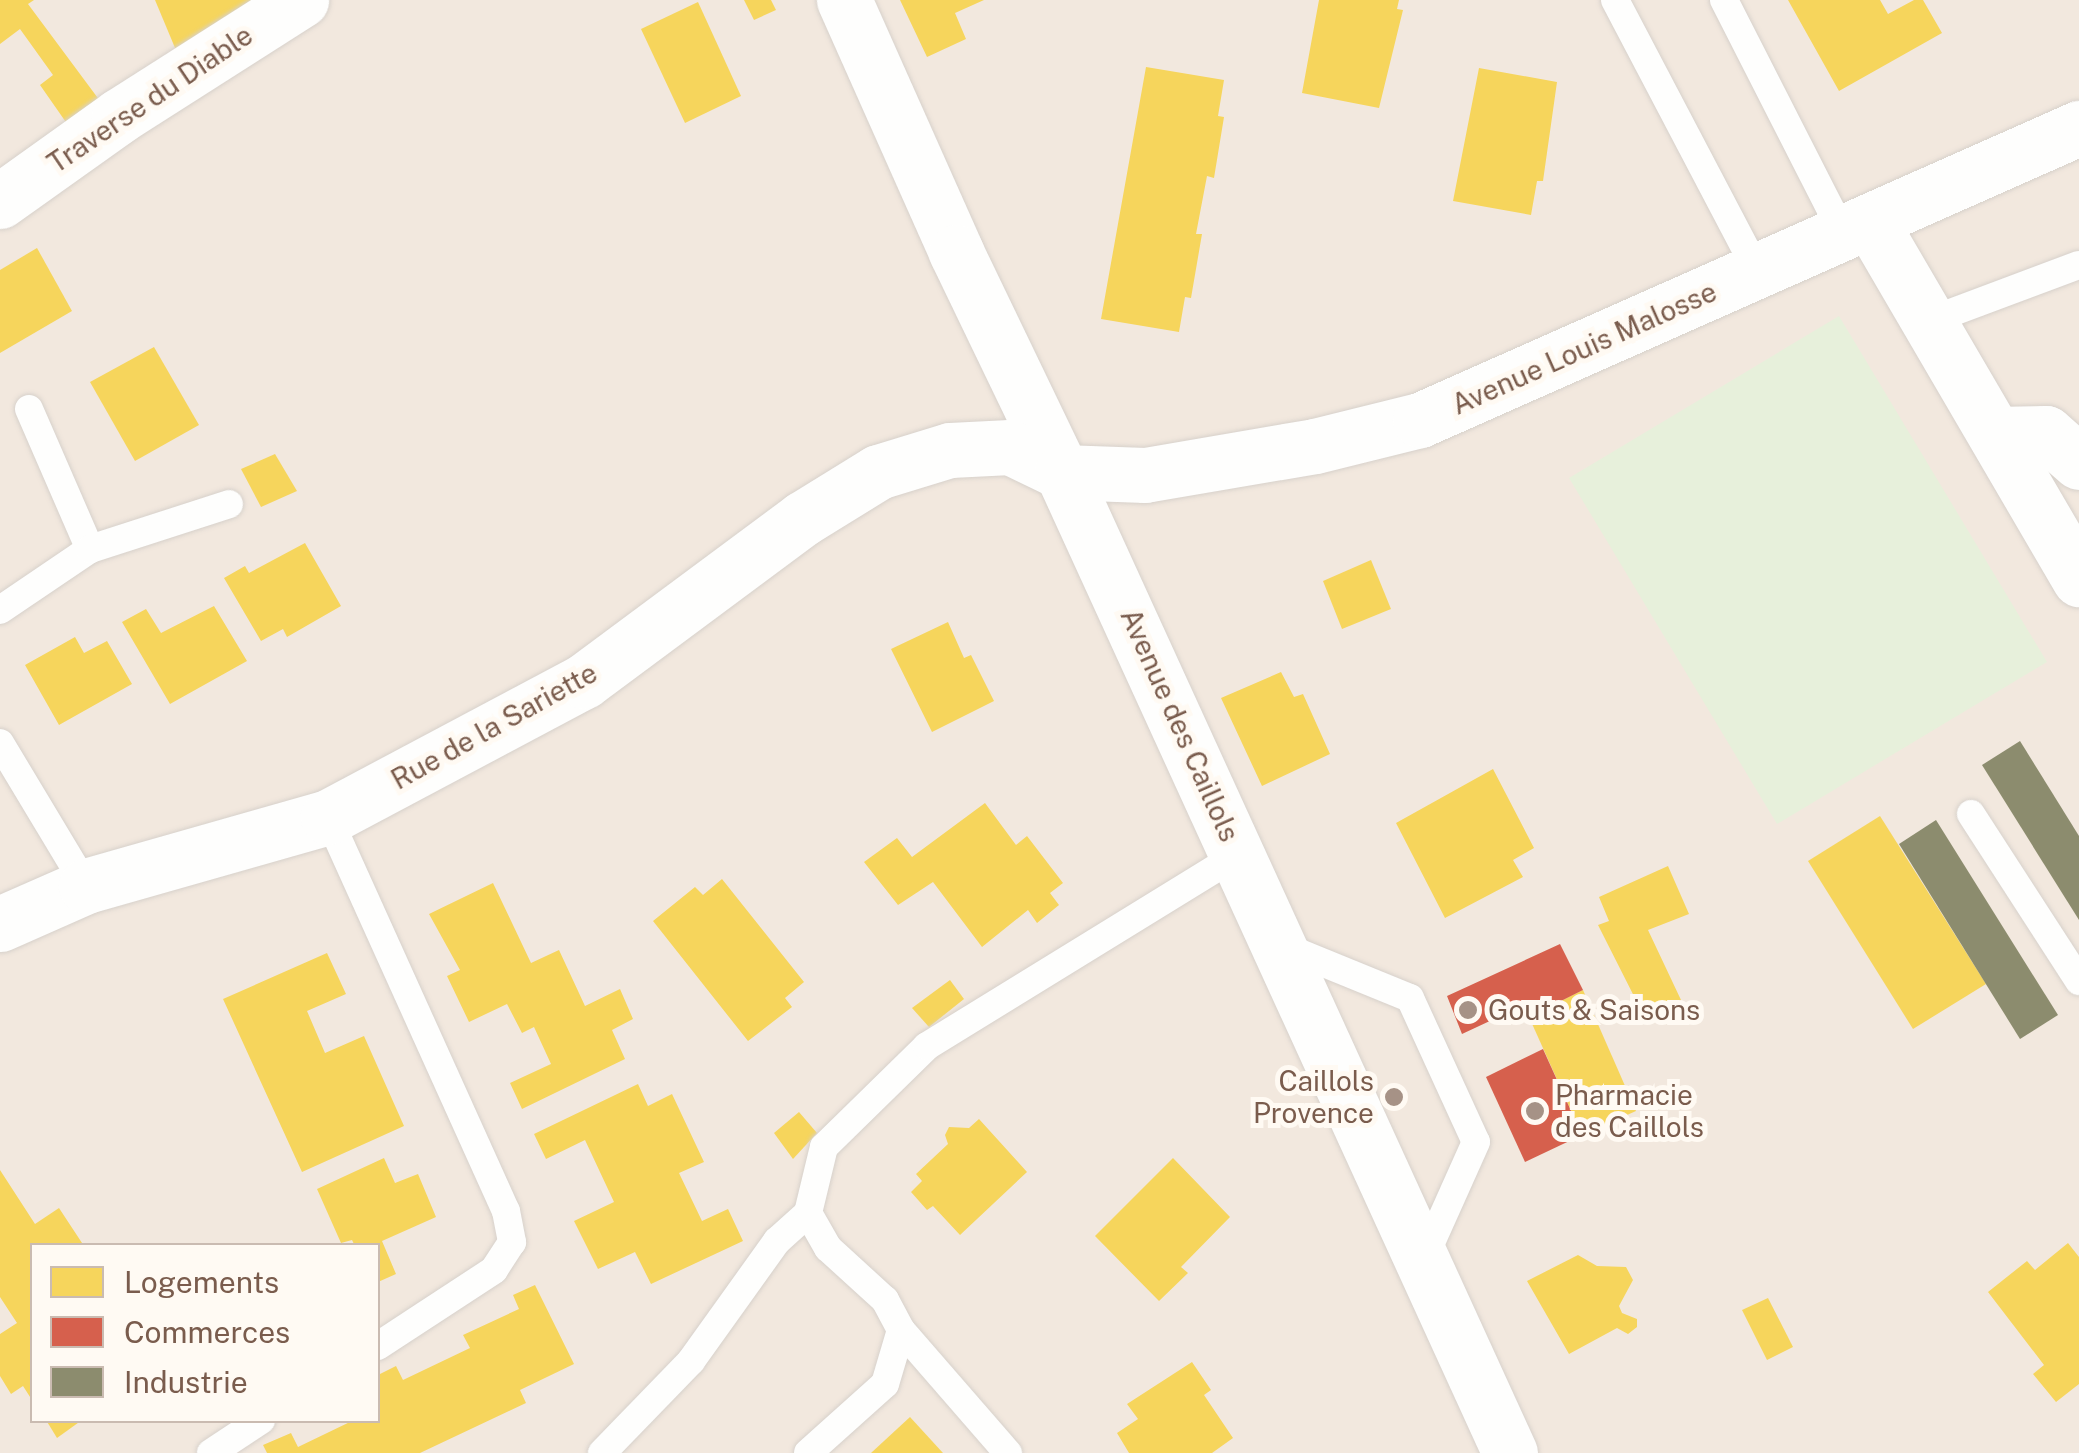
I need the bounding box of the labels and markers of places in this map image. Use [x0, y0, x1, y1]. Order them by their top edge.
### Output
place label: Gouts & Saisons [1488, 993, 1700, 1027]
marker: Gouts & Saisons [1457, 999, 1479, 1021]
place label: Caillols Provence [1253, 1064, 1374, 1130]
place label: Pharmacie des Caillols [1555, 1078, 1704, 1144]
marker: Caillols Provence [1383, 1086, 1405, 1108]
marker: Pharmacie des Caillols [1524, 1100, 1546, 1122]

